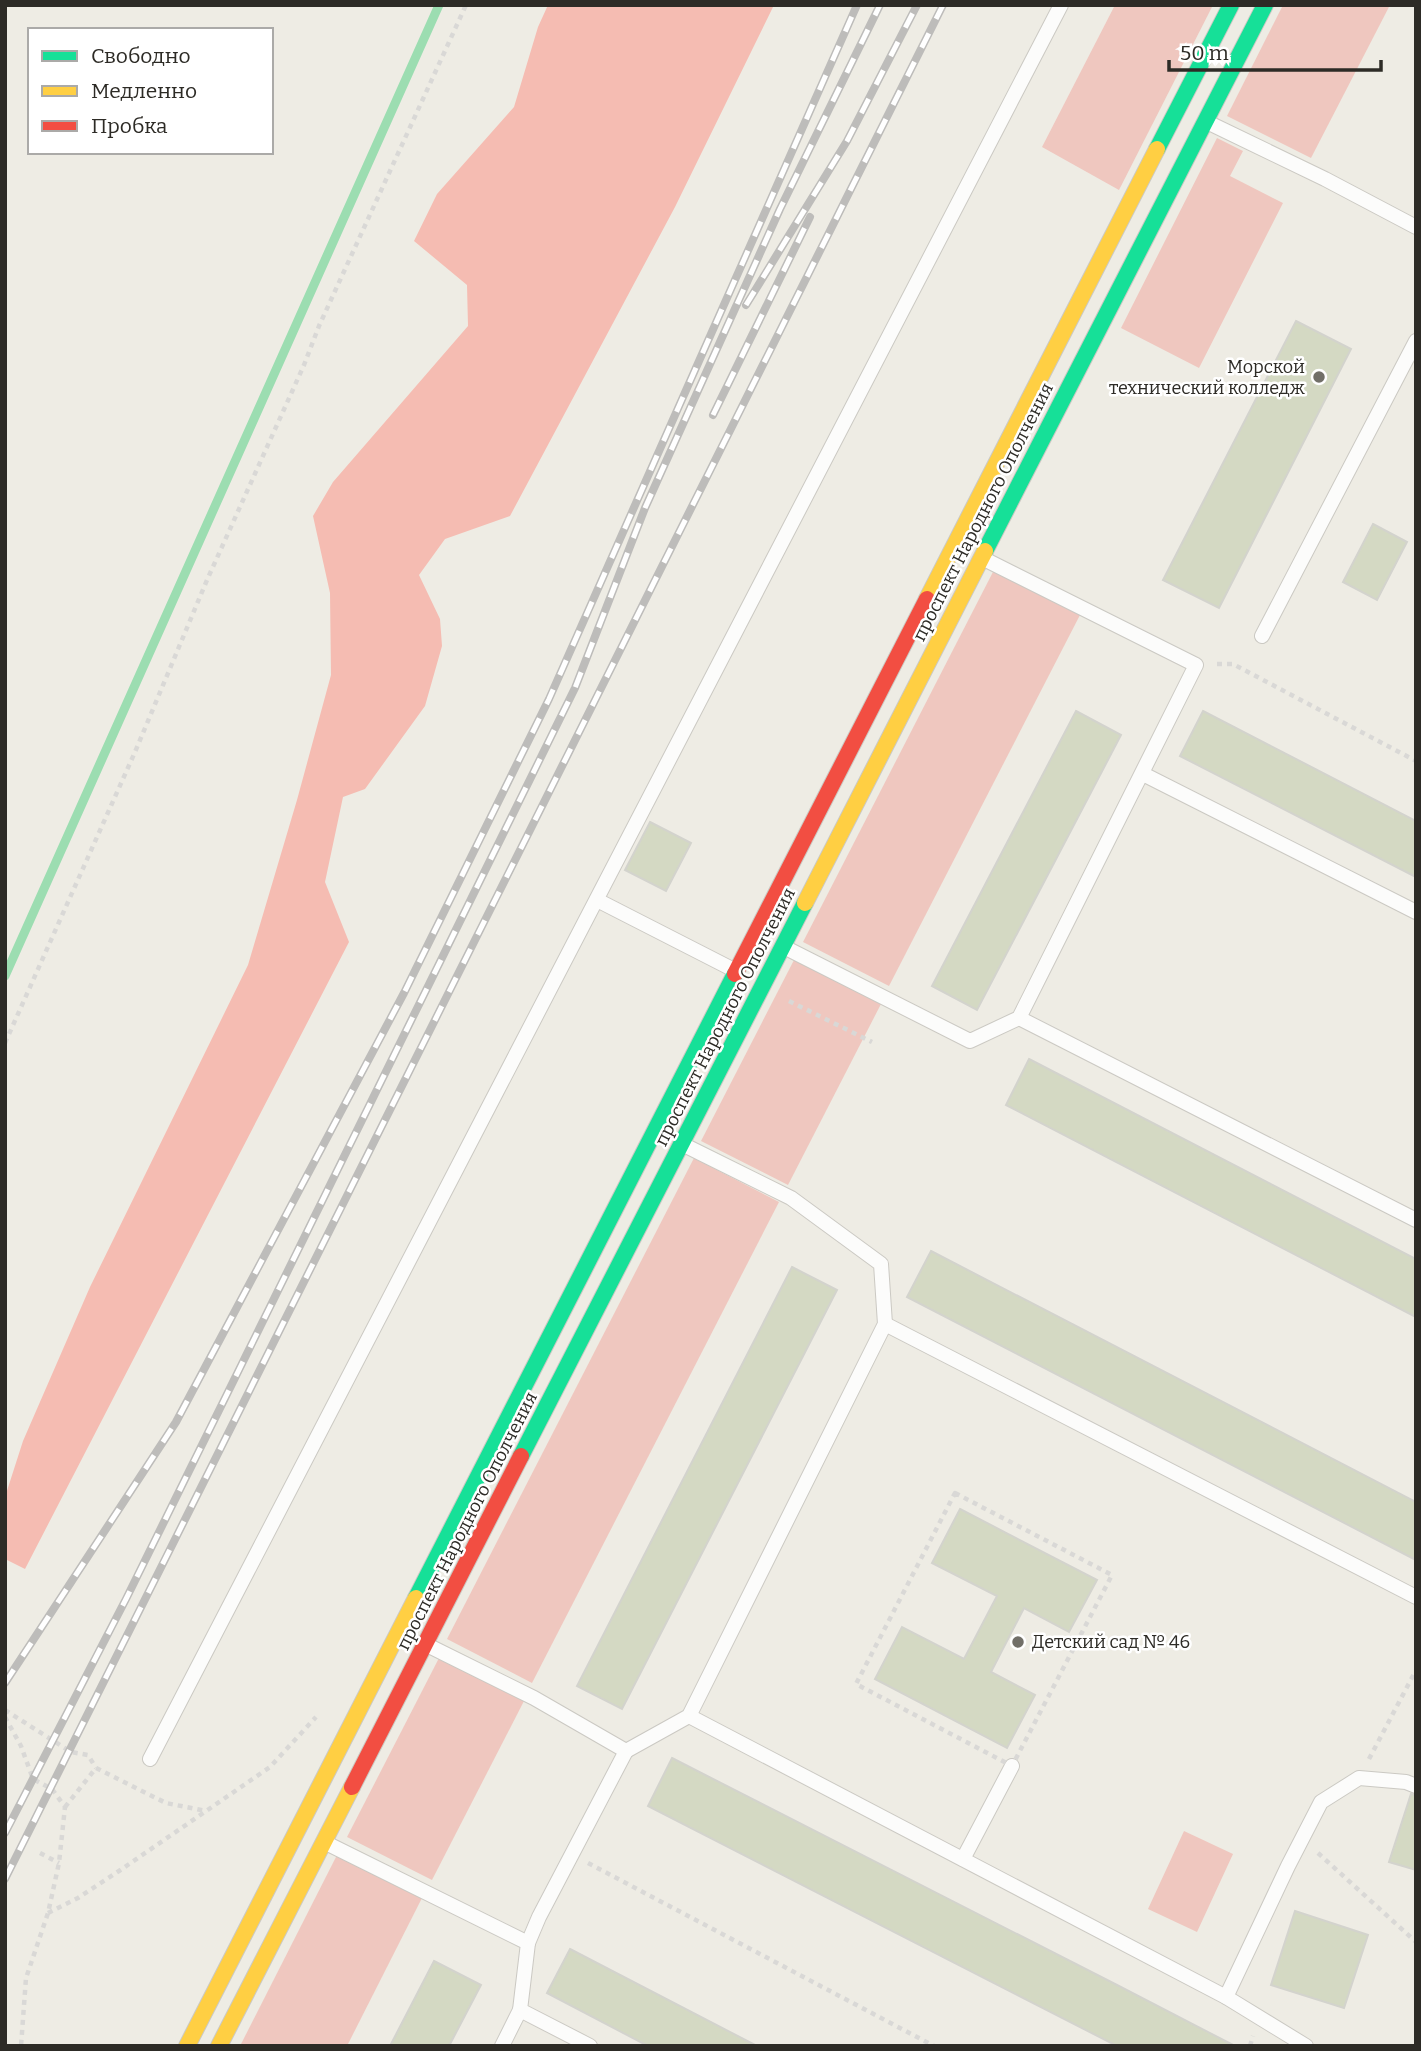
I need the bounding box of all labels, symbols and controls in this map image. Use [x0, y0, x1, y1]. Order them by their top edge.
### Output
legend [28, 28, 273, 154]
scale bar [1169, 28, 1381, 72]
text: 50 m [1180, 40, 1229, 66]
text: Свободно [91, 43, 191, 69]
text: Медленно [91, 78, 197, 104]
text: Пробка [91, 113, 168, 139]
place label: Морской технический колледж [1109, 356, 1305, 399]
marker: Морской технический колледж [1311, 369, 1327, 385]
street label: проспект Народного Ополчения [908, 379, 1058, 645]
street label: проспект Народного Ополчения [650, 884, 800, 1150]
street label: проспект Народного Ополчения [392, 1388, 542, 1654]
place label: Детский сад № 46 [1032, 1631, 1190, 1653]
marker: Детский сад № 46 [1010, 1634, 1026, 1650]

